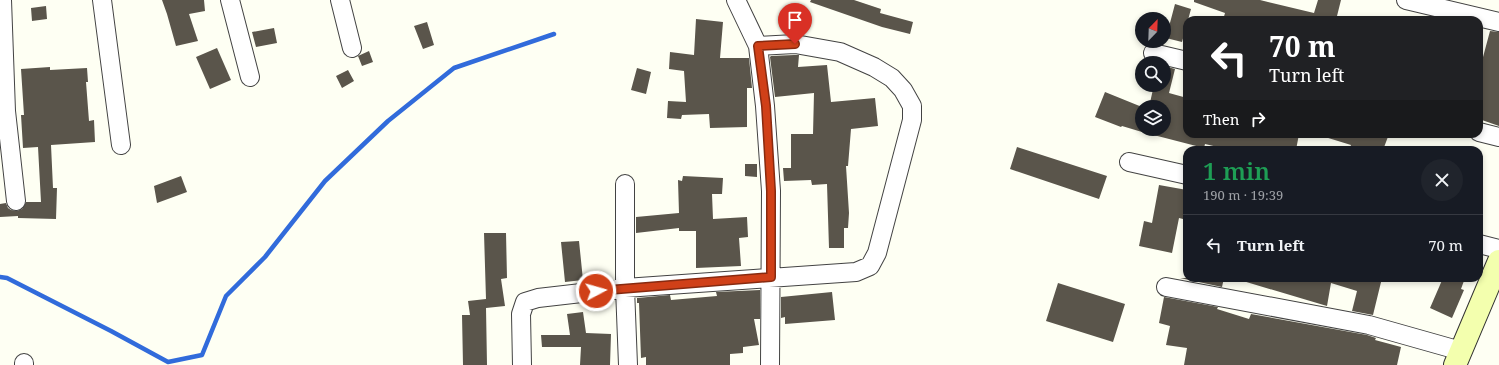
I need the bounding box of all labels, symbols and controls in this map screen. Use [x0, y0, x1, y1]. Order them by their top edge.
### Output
pin [778, 3, 812, 44]
icon: arrive [784, 9, 806, 31]
north arrow [1135, 12, 1171, 48]
map controls [1135, 12, 1171, 136]
text: 70 m [1269, 27, 1336, 65]
icon: left [1203, 32, 1255, 84]
button: search [1135, 56, 1171, 92]
text: Turn left [1269, 63, 1344, 87]
button: layers [1135, 100, 1171, 136]
icon: right [1247, 108, 1269, 130]
text: Then [1203, 109, 1239, 129]
text: 1 min [1203, 154, 1270, 187]
button: close [1421, 159, 1463, 201]
text: 190 m · 19:39 [1203, 186, 1283, 204]
icon: left [1203, 234, 1225, 256]
text: Turn left [1237, 235, 1305, 255]
text: 70 m [1428, 235, 1463, 255]
position arrow [575, 270, 617, 312]

